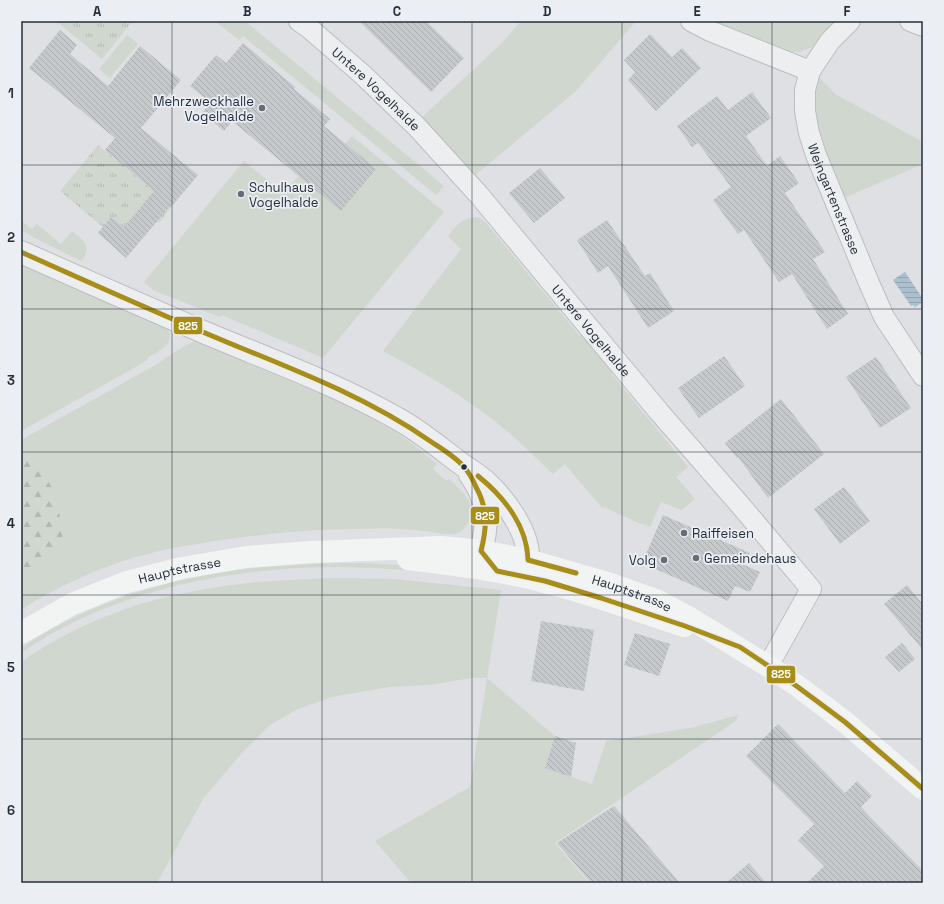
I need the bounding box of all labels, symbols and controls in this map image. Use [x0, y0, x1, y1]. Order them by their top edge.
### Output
text: A [93, 3, 102, 20]
text: B [243, 3, 252, 20]
text: C [393, 3, 401, 20]
text: D [543, 3, 552, 20]
text: E [693, 3, 701, 20]
text: F [844, 3, 851, 20]
street label: Untere Vogelhalde [328, 44, 424, 135]
text: 1 [8, 85, 14, 102]
place label: Mehrzweckhalle Vogelhalde [153, 93, 254, 125]
marker: Mehrzweckhalle Vogelhalde [257, 103, 267, 113]
street label: Weingartenstrasse [804, 141, 864, 257]
place label: Schulhaus Vogelhalde [249, 179, 319, 211]
marker: Schulhaus Vogelhalde [236, 189, 246, 199]
text: 2 [7, 229, 15, 246]
street label: Untere Vogelhalde [548, 281, 634, 381]
line badge: 825 [173, 316, 203, 335]
text: 825 [178, 319, 198, 333]
text: 3 [7, 372, 15, 389]
unlabelled marker [459, 462, 469, 472]
line badge: 825 [470, 506, 500, 525]
text: 825 [475, 509, 495, 523]
text: 4 [7, 515, 15, 532]
place label: Raiffeisen [692, 525, 754, 542]
marker: Raiffeisen [679, 528, 689, 538]
place label: Gemeindehaus [704, 550, 797, 567]
place label: Volg [629, 552, 656, 569]
street label: Hauptstrasse [137, 553, 222, 588]
marker: Gemeindehaus [691, 553, 701, 563]
marker: Volg [659, 555, 669, 565]
street label: Hauptstrasse [590, 571, 675, 616]
text: 5 [7, 659, 15, 676]
line badge: 825 [766, 665, 796, 684]
text: 825 [771, 667, 791, 681]
text: 6 [7, 802, 15, 819]

